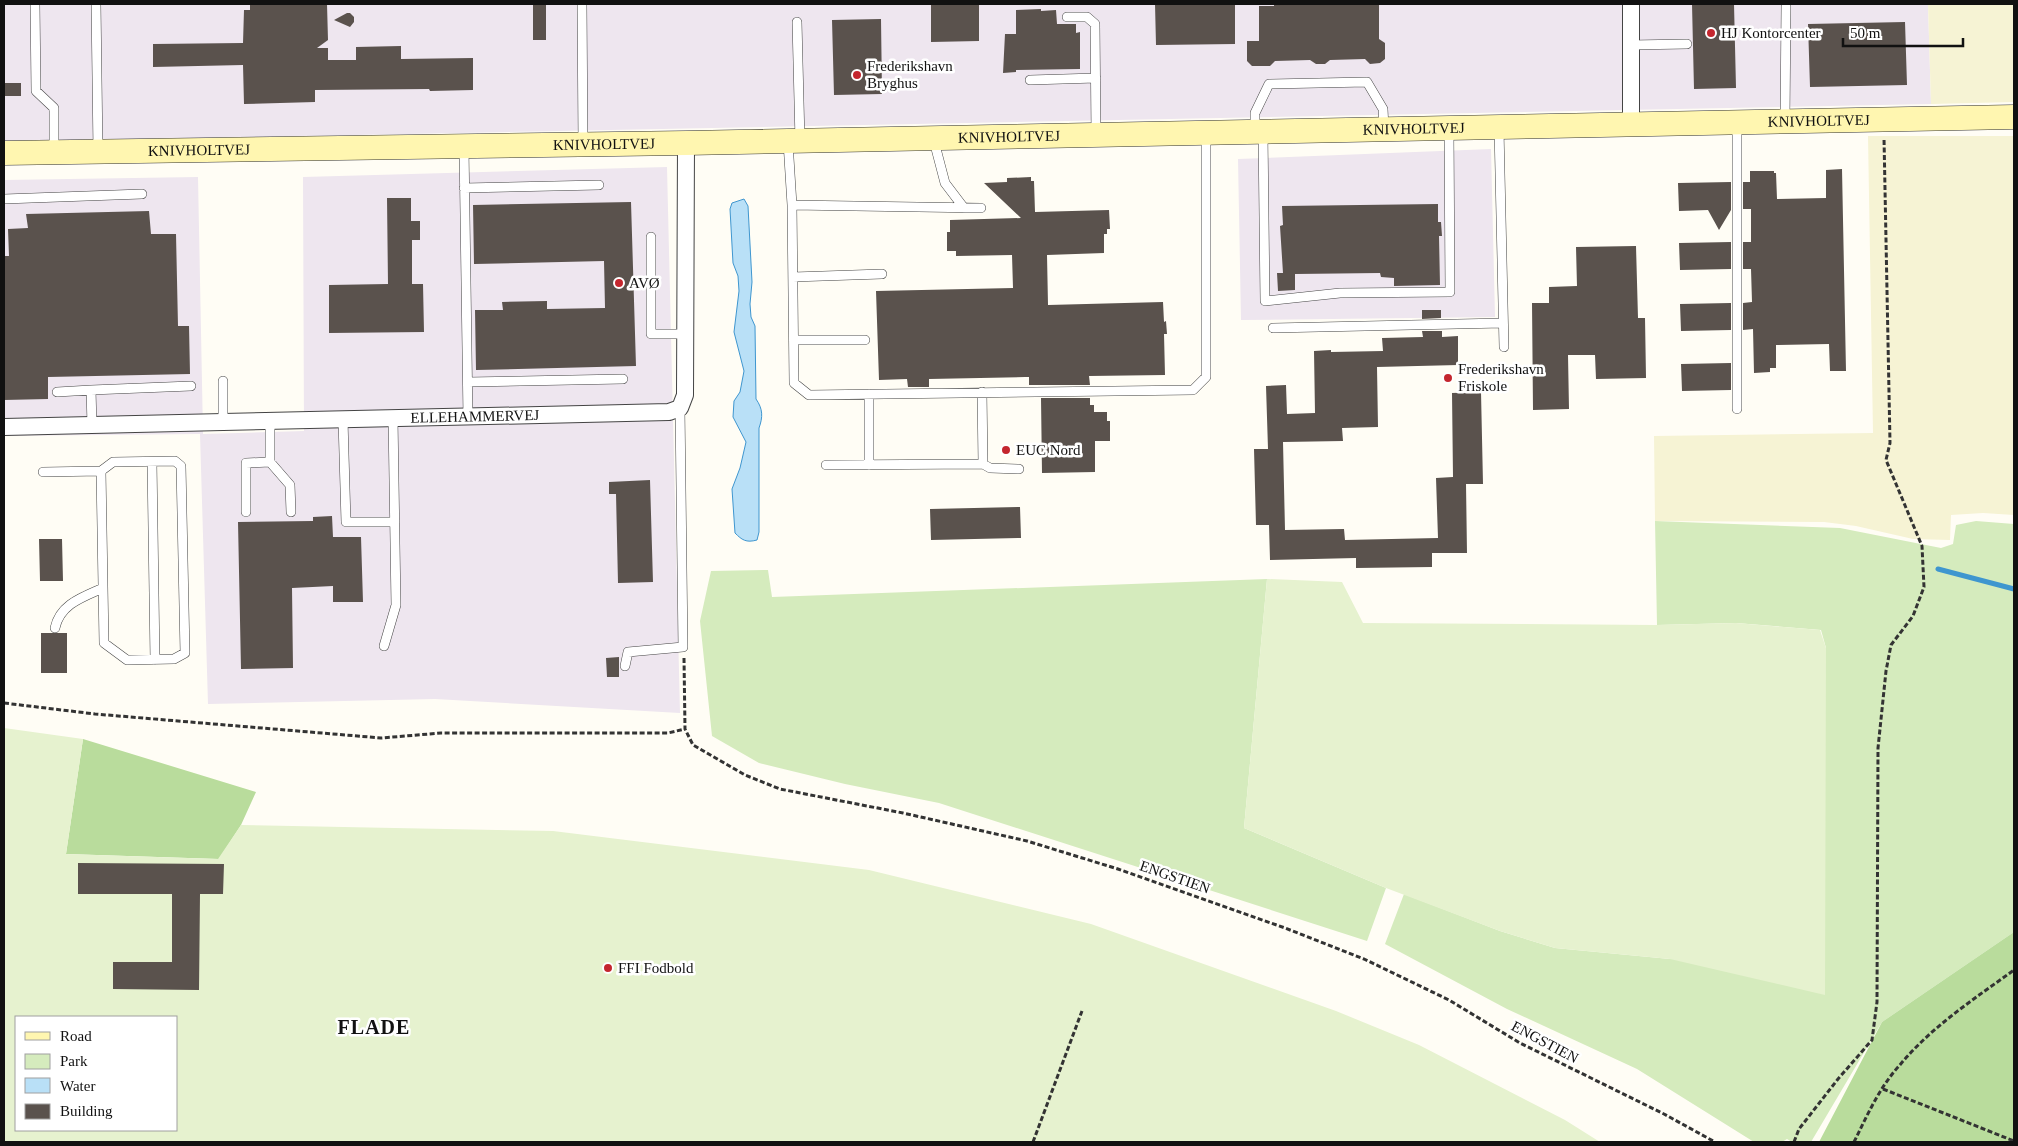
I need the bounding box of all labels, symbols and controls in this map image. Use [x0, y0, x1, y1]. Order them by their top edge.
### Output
scale bar [1843, 15, 1963, 47]
place label: HJ Kontorcenter [1721, 25, 1821, 41]
text: 50 m [1850, 25, 1881, 41]
marker: HJ Kontorcenter [1705, 27, 1717, 39]
place label: Frederikshavn Bryghus [867, 58, 953, 91]
marker: Frederikshavn Bryghus [851, 69, 863, 81]
street label: KNIVHOLTVEJ [1768, 112, 1870, 130]
street label: KNIVHOLTVEJ [1363, 120, 1465, 138]
street label: KNIVHOLTVEJ [958, 128, 1060, 146]
street label: KNIVHOLTVEJ [553, 135, 655, 153]
street label: KNIVHOLTVEJ [148, 141, 250, 159]
place label: AVØ [629, 275, 660, 291]
marker: AVØ [613, 277, 625, 289]
place label: Frederikshavn Friskole [1458, 361, 1544, 394]
marker: Frederikshavn Friskole [1442, 372, 1454, 384]
street label: ELLEHAMMERVEJ [410, 407, 540, 426]
place label: EUC Nord [1016, 442, 1081, 458]
marker: EUC Nord [1000, 444, 1012, 456]
street label: ENGSTIEN [1138, 857, 1212, 897]
place label: FFI Fodbold [618, 960, 694, 976]
marker: FFI Fodbold [602, 962, 614, 974]
legend [15, 1016, 178, 1131]
district label: FLADE [338, 1016, 410, 1038]
street label: ENGSTIEN [1509, 1018, 1581, 1066]
text: Road [60, 1028, 92, 1044]
text: Park [60, 1053, 88, 1069]
text: Water [60, 1078, 95, 1094]
text: Building [60, 1103, 113, 1119]

